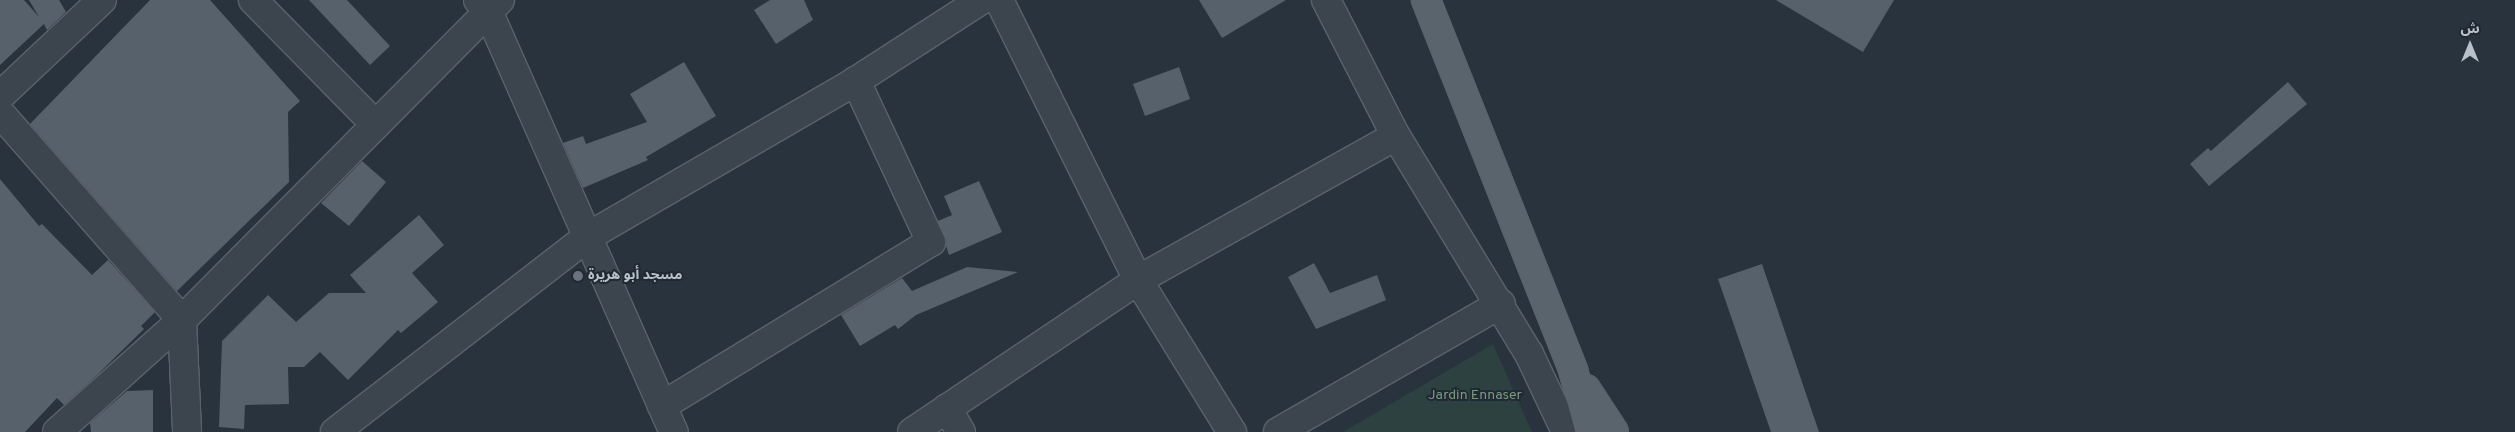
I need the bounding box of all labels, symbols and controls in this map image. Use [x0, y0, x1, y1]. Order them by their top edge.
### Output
north arrow [2445, 20, 2495, 70]
text: ش [2460, 21, 2480, 38]
place label: مسجد أبو هريرة [588, 268, 682, 284]
marker: مسجد أبو هريرة [572, 270, 584, 282]
park label: Jardin Ennaser [1428, 388, 1522, 404]

